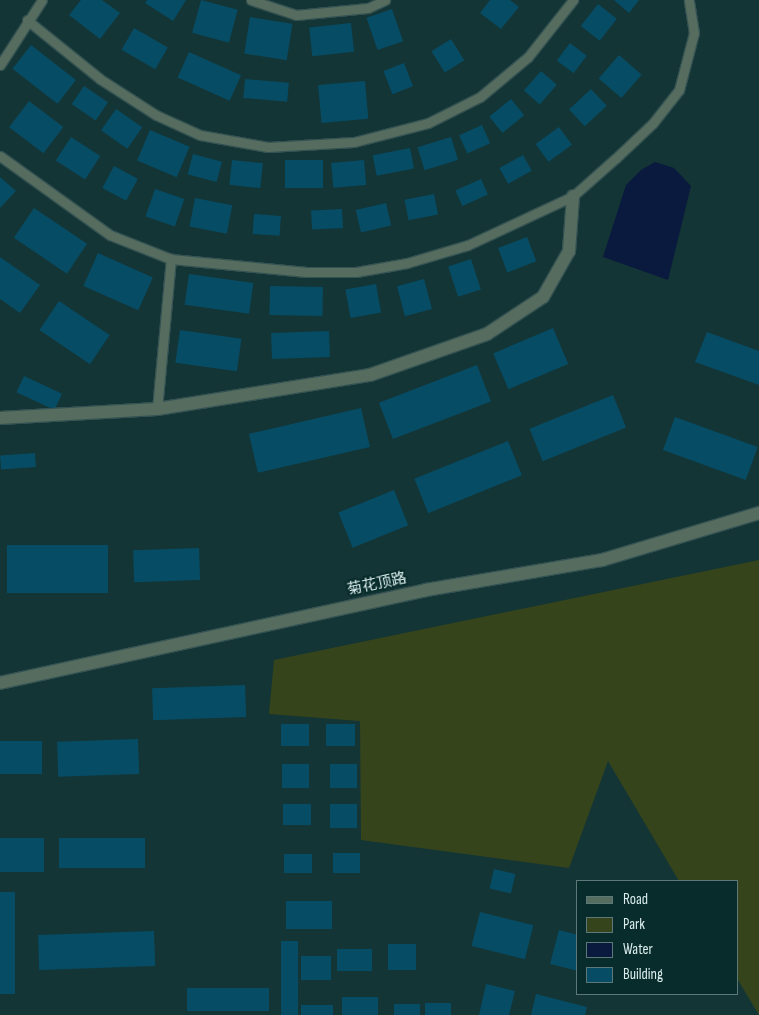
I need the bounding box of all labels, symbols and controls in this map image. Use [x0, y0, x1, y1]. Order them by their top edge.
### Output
street label: 菊花顶路 [346, 569, 408, 599]
legend [576, 880, 739, 995]
text: Road [623, 890, 648, 909]
text: Park [623, 915, 645, 934]
text: Water [623, 940, 653, 959]
text: Building [623, 965, 663, 984]

